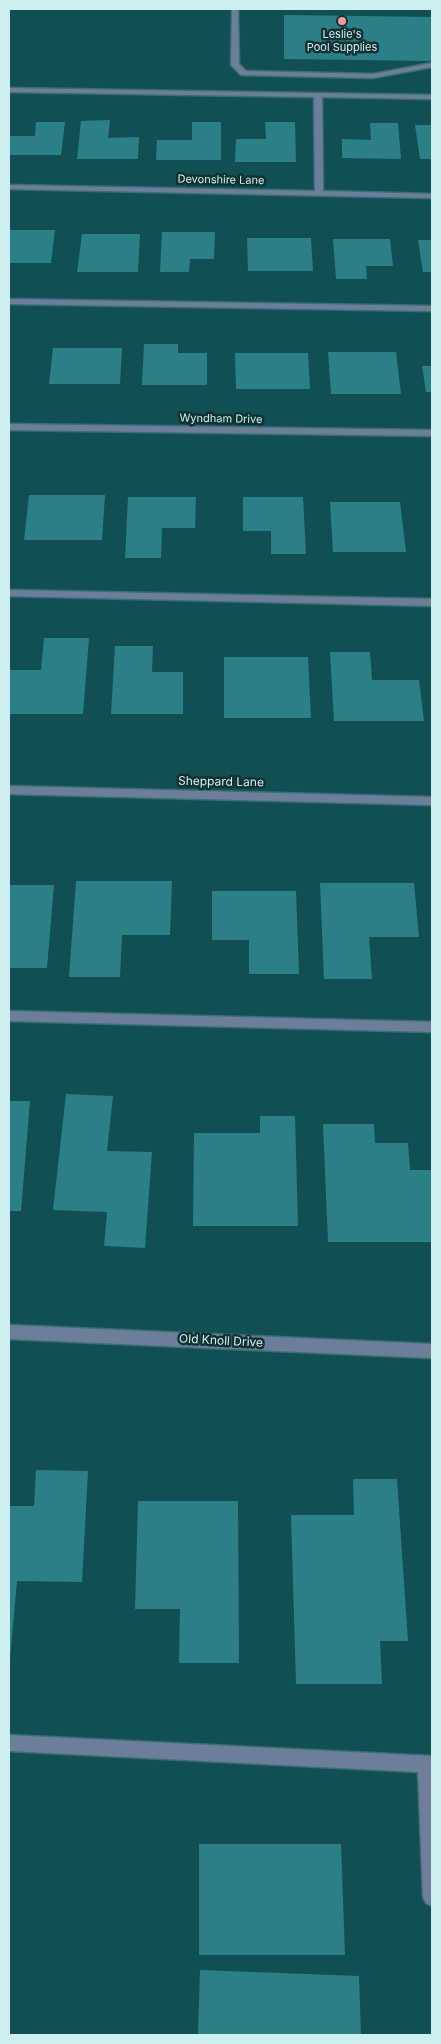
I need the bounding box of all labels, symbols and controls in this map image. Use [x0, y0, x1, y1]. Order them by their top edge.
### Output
marker: Leslie's Pool Supplies [336, 15, 348, 27]
place label: Leslie's Pool Supplies [307, 28, 377, 54]
street label: Devonshire Lane [177, 173, 265, 187]
street label: Wyndham Drive [179, 412, 263, 426]
street label: Sheppard Lane [178, 774, 264, 790]
street label: Old Knoll Drive [179, 1332, 263, 1350]

